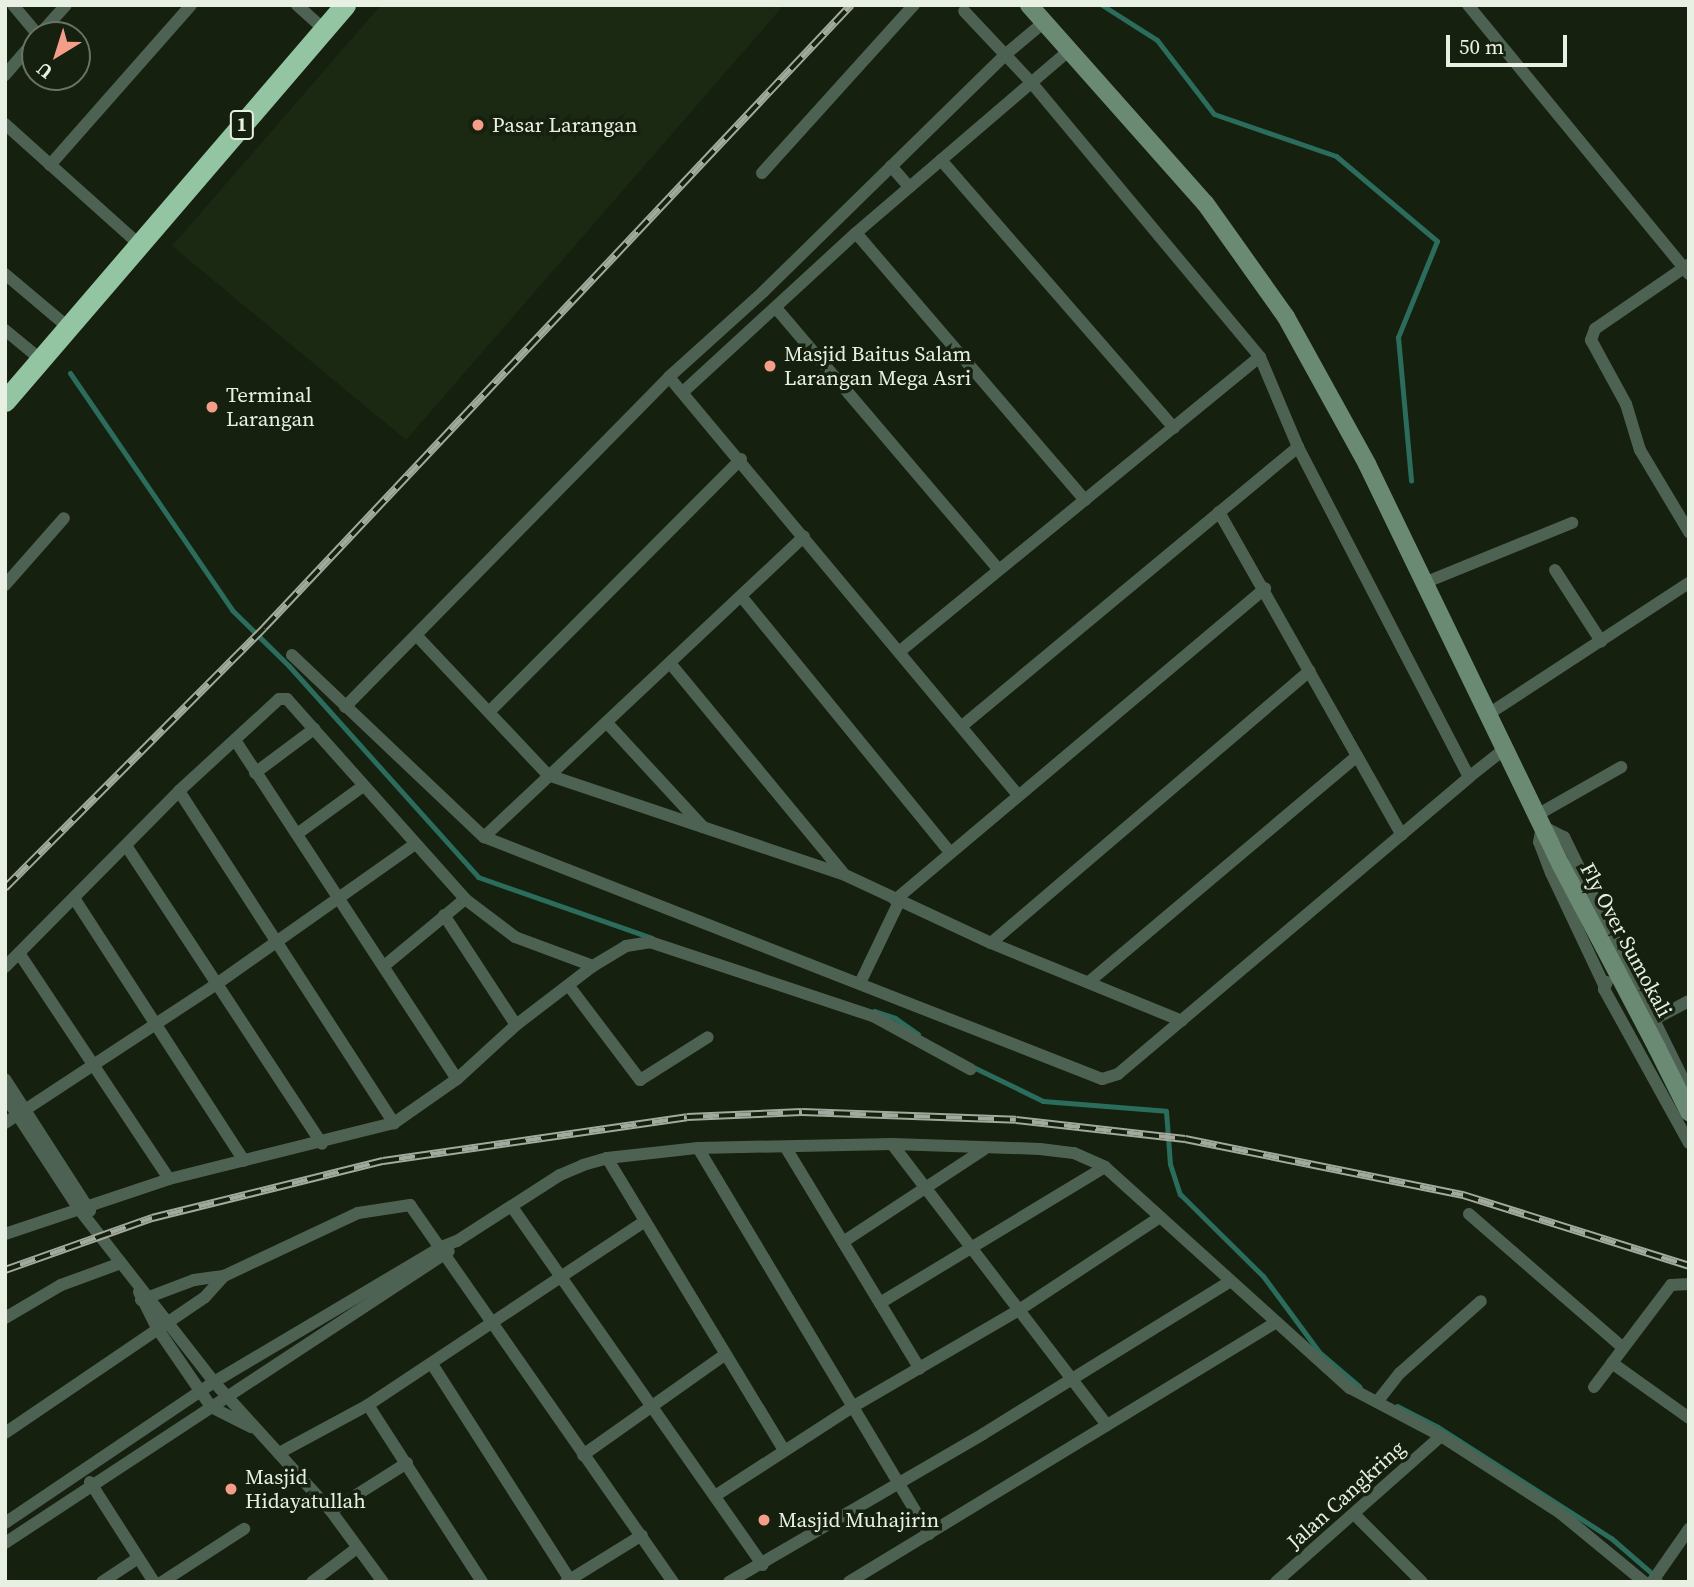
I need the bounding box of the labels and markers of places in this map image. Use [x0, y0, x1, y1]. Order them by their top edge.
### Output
place label: Pasar Larangan [492, 112, 637, 138]
marker: Pasar Larangan [470, 117, 486, 133]
place label: Masjid Baitus Salam Larangan Mega Asri [784, 341, 971, 391]
marker: Masjid Baitus Salam Larangan Mega Asri [762, 358, 778, 374]
place label: Terminal Larangan [226, 382, 315, 432]
marker: Terminal Larangan [204, 399, 220, 415]
place label: Masjid Hidayatullah [245, 1464, 366, 1514]
marker: Masjid Hidayatullah [223, 1481, 239, 1497]
place label: Masjid Muhajirin [778, 1507, 939, 1533]
marker: Masjid Muhajirin [756, 1512, 772, 1528]

